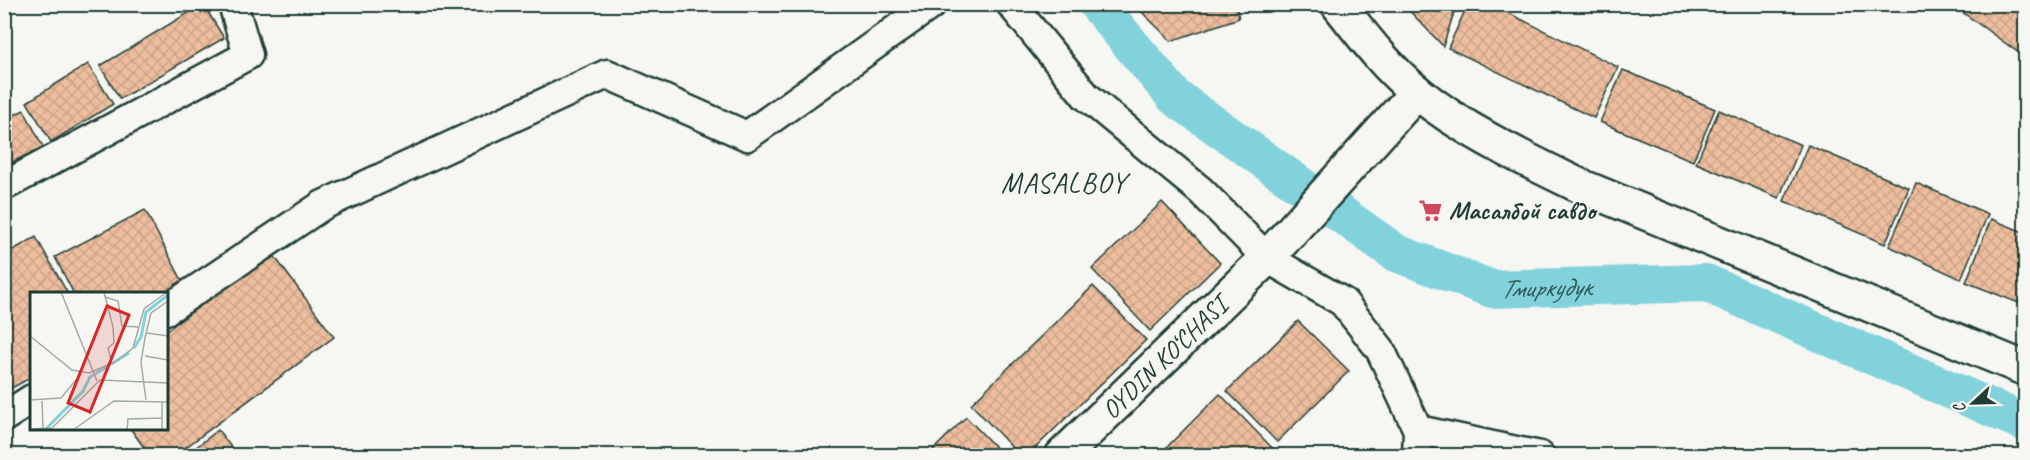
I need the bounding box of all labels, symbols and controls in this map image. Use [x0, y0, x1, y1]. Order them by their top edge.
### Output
district label: MASALBOY [1001, 165, 1131, 200]
place label: Масалбой савдо [1449, 194, 1598, 227]
supermarket icon: Масалбой савдо [1418, 197, 1444, 223]
water label: Тмиркудук [1500, 269, 1596, 306]
street label: OYDIN KO‘CHASI [1095, 285, 1238, 426]
inset map [30, 292, 168, 430]
north arrow [1943, 373, 2003, 433]
text: С [1948, 399, 1971, 416]

